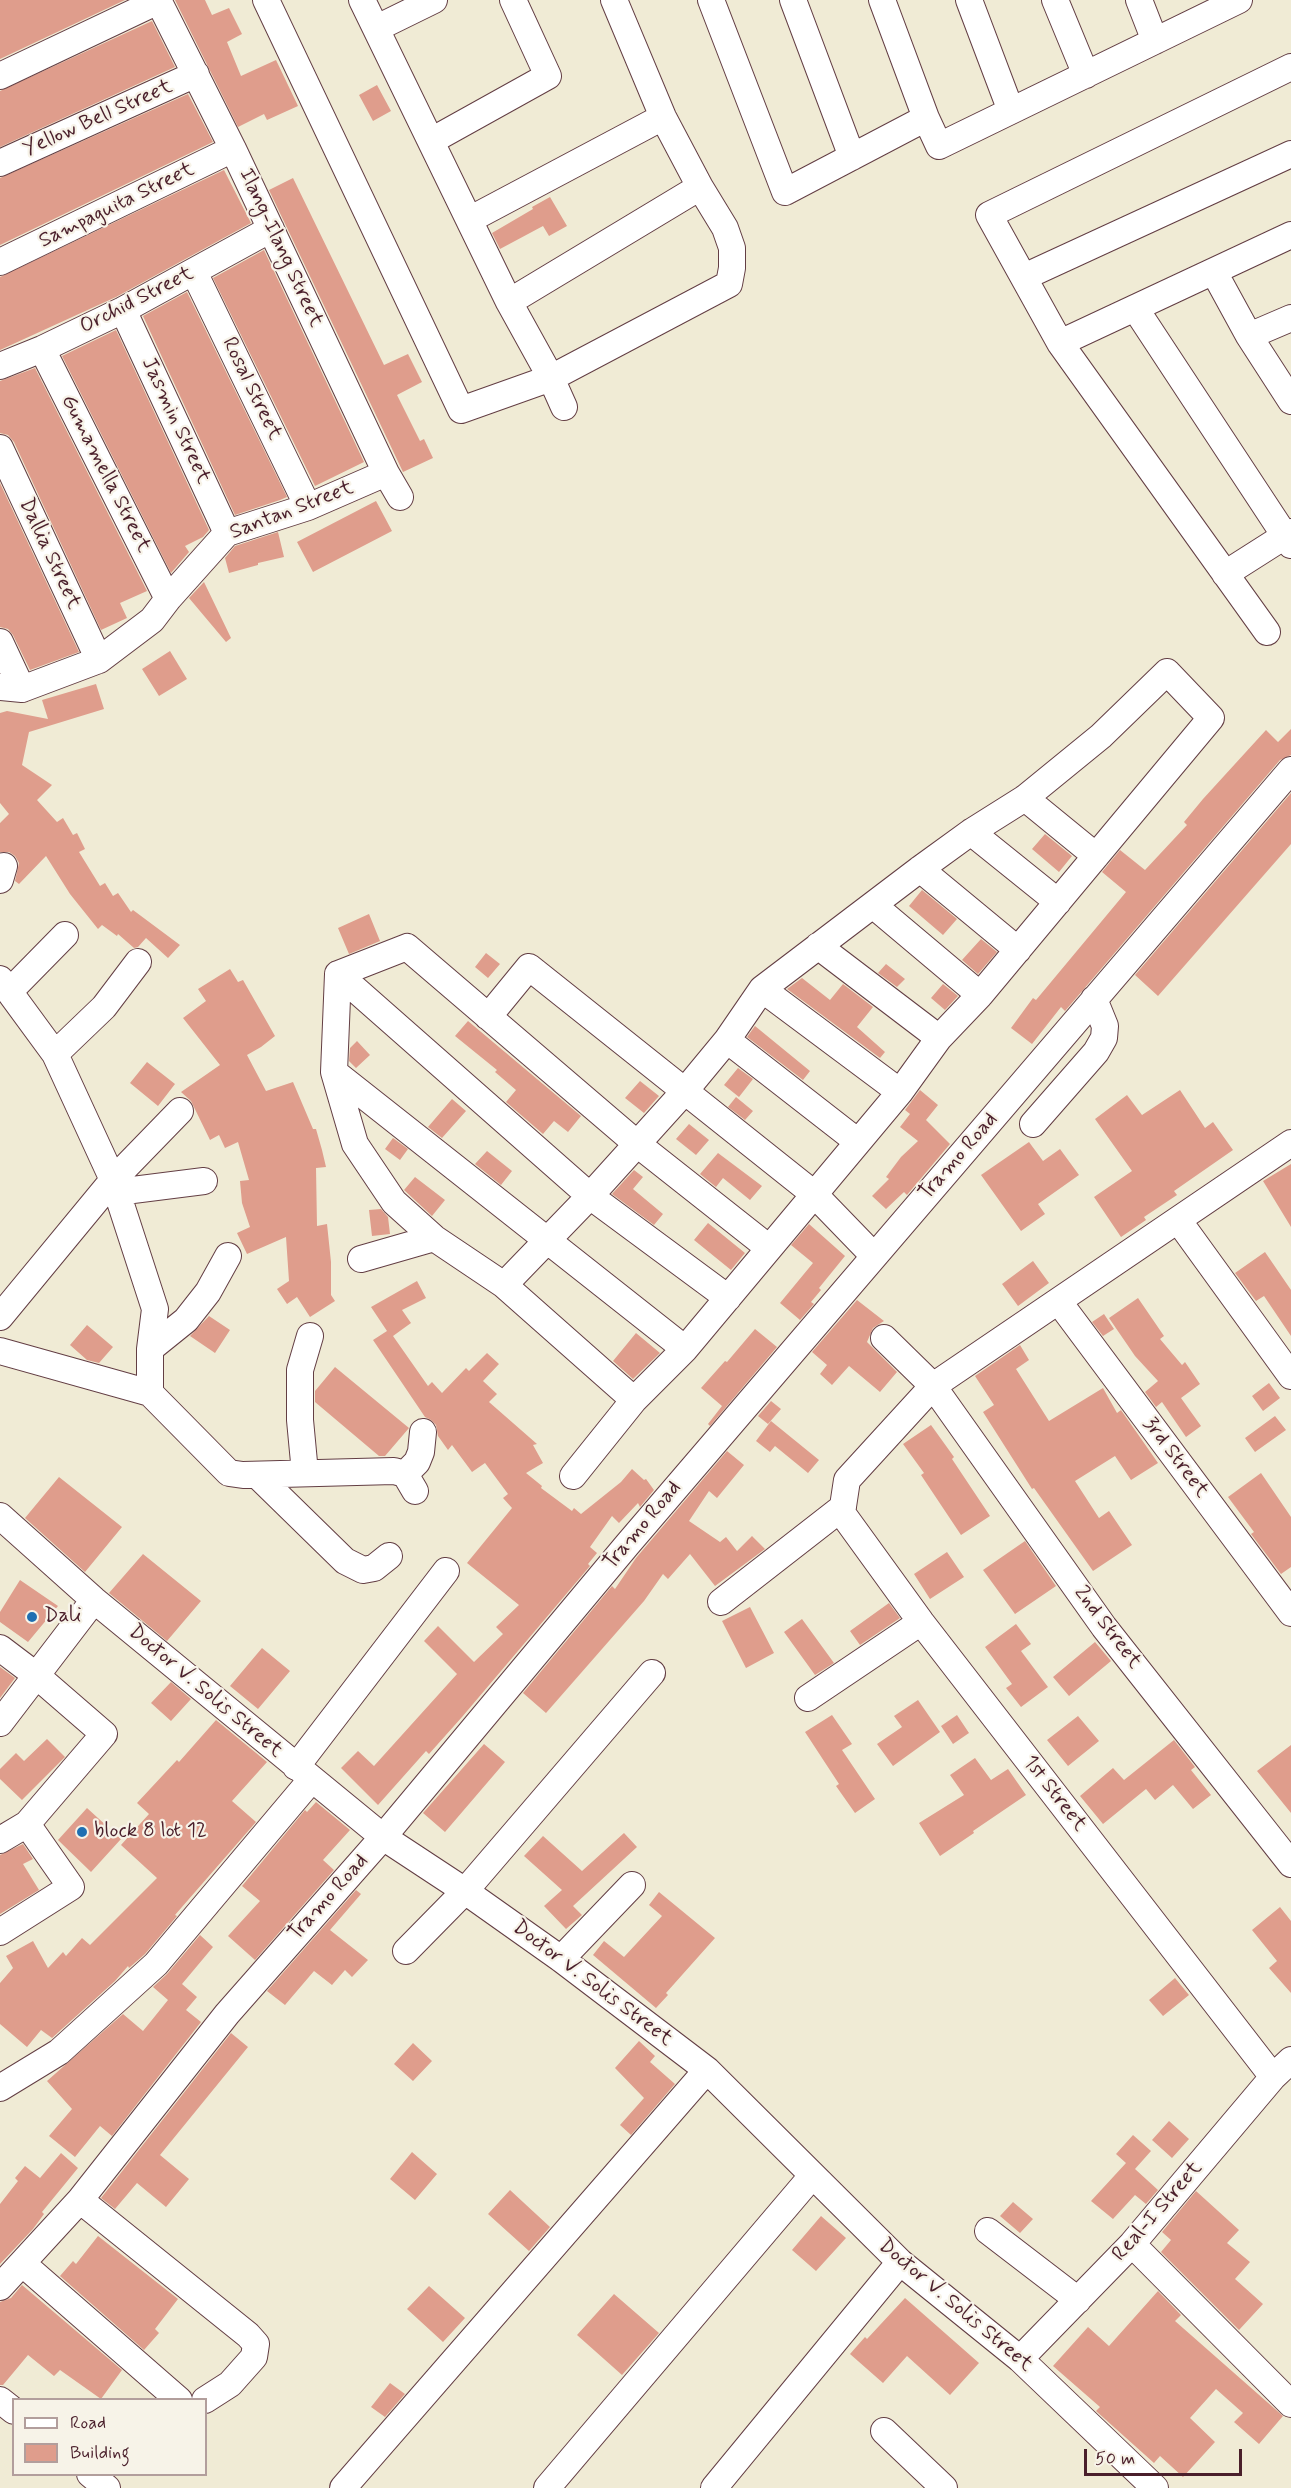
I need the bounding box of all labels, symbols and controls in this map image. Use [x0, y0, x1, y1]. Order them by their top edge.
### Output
street label: Yellow Bell Street [19, 75, 177, 163]
street label: Sampaguita Street [35, 157, 199, 255]
street label: Ilang-Ilang Street [232, 165, 328, 331]
street label: Orchid Street [76, 262, 198, 340]
street label: Rosal Street [215, 334, 287, 444]
street label: Jasmin Street [135, 354, 215, 488]
street label: Gumamella Street [54, 391, 156, 557]
street label: Santan Street [227, 476, 357, 546]
street label: Dallia Street [12, 495, 86, 613]
street label: Tramo Road [914, 1108, 1004, 1206]
street label: 3rd Street [1137, 1413, 1213, 1503]
street label: Tramo Road [599, 1477, 687, 1575]
street label: 2nd Street [1068, 1582, 1146, 1674]
place label: Dali [44, 1604, 82, 1630]
marker: Dali [25, 1610, 39, 1624]
street label: Doctor V. Solis Street [123, 1620, 287, 1764]
street label: 1st Street [1016, 1751, 1092, 1837]
place label: block 8 lot 12 [94, 1819, 207, 1845]
marker: block 8 lot 12 [75, 1825, 89, 1839]
street label: Tramo Road [284, 1849, 374, 1947]
street label: Doctor V. Solis Street [507, 1916, 677, 2052]
street label: Real-I Street [1108, 2157, 1208, 2267]
street label: Doctor V. Solis Street [873, 2234, 1037, 2378]
legend [12, 2398, 207, 2476]
text: Road [70, 2411, 106, 2435]
scale bar [1087, 2437, 1244, 2475]
text: Building [70, 2441, 130, 2465]
text: 50 m [1095, 2447, 1135, 2471]

